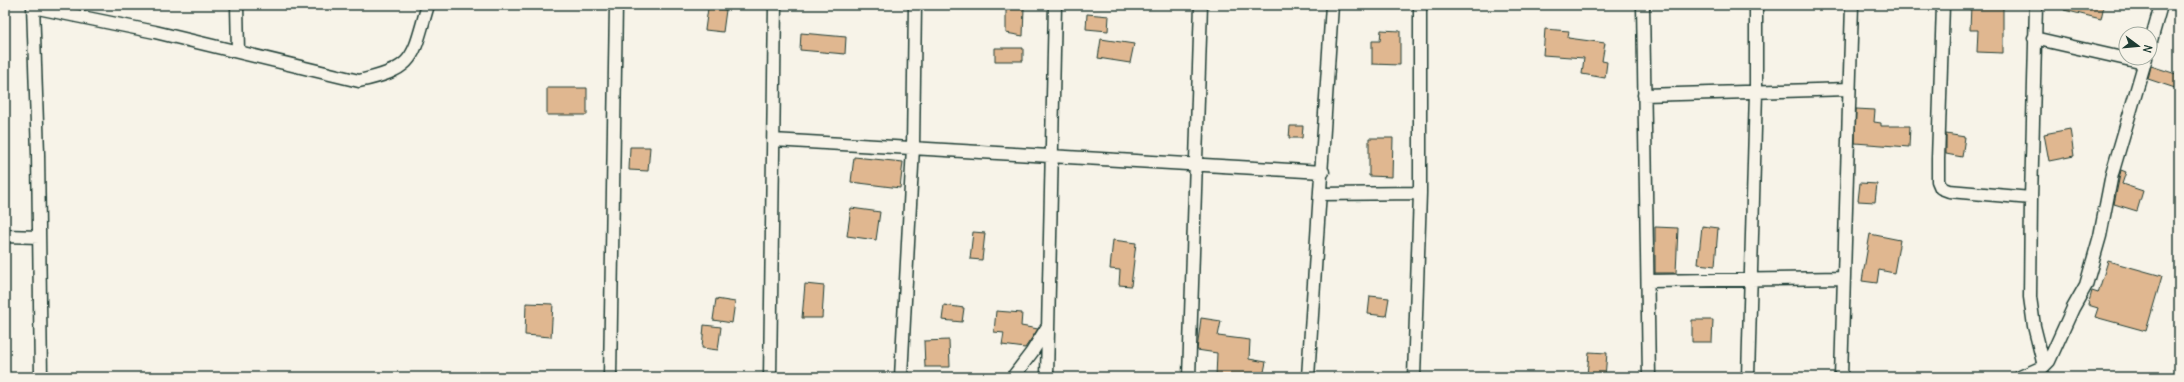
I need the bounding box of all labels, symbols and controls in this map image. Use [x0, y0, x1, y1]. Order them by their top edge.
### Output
north arrow [2118, 26, 2158, 66]
text: N [2140, 43, 2155, 54]

